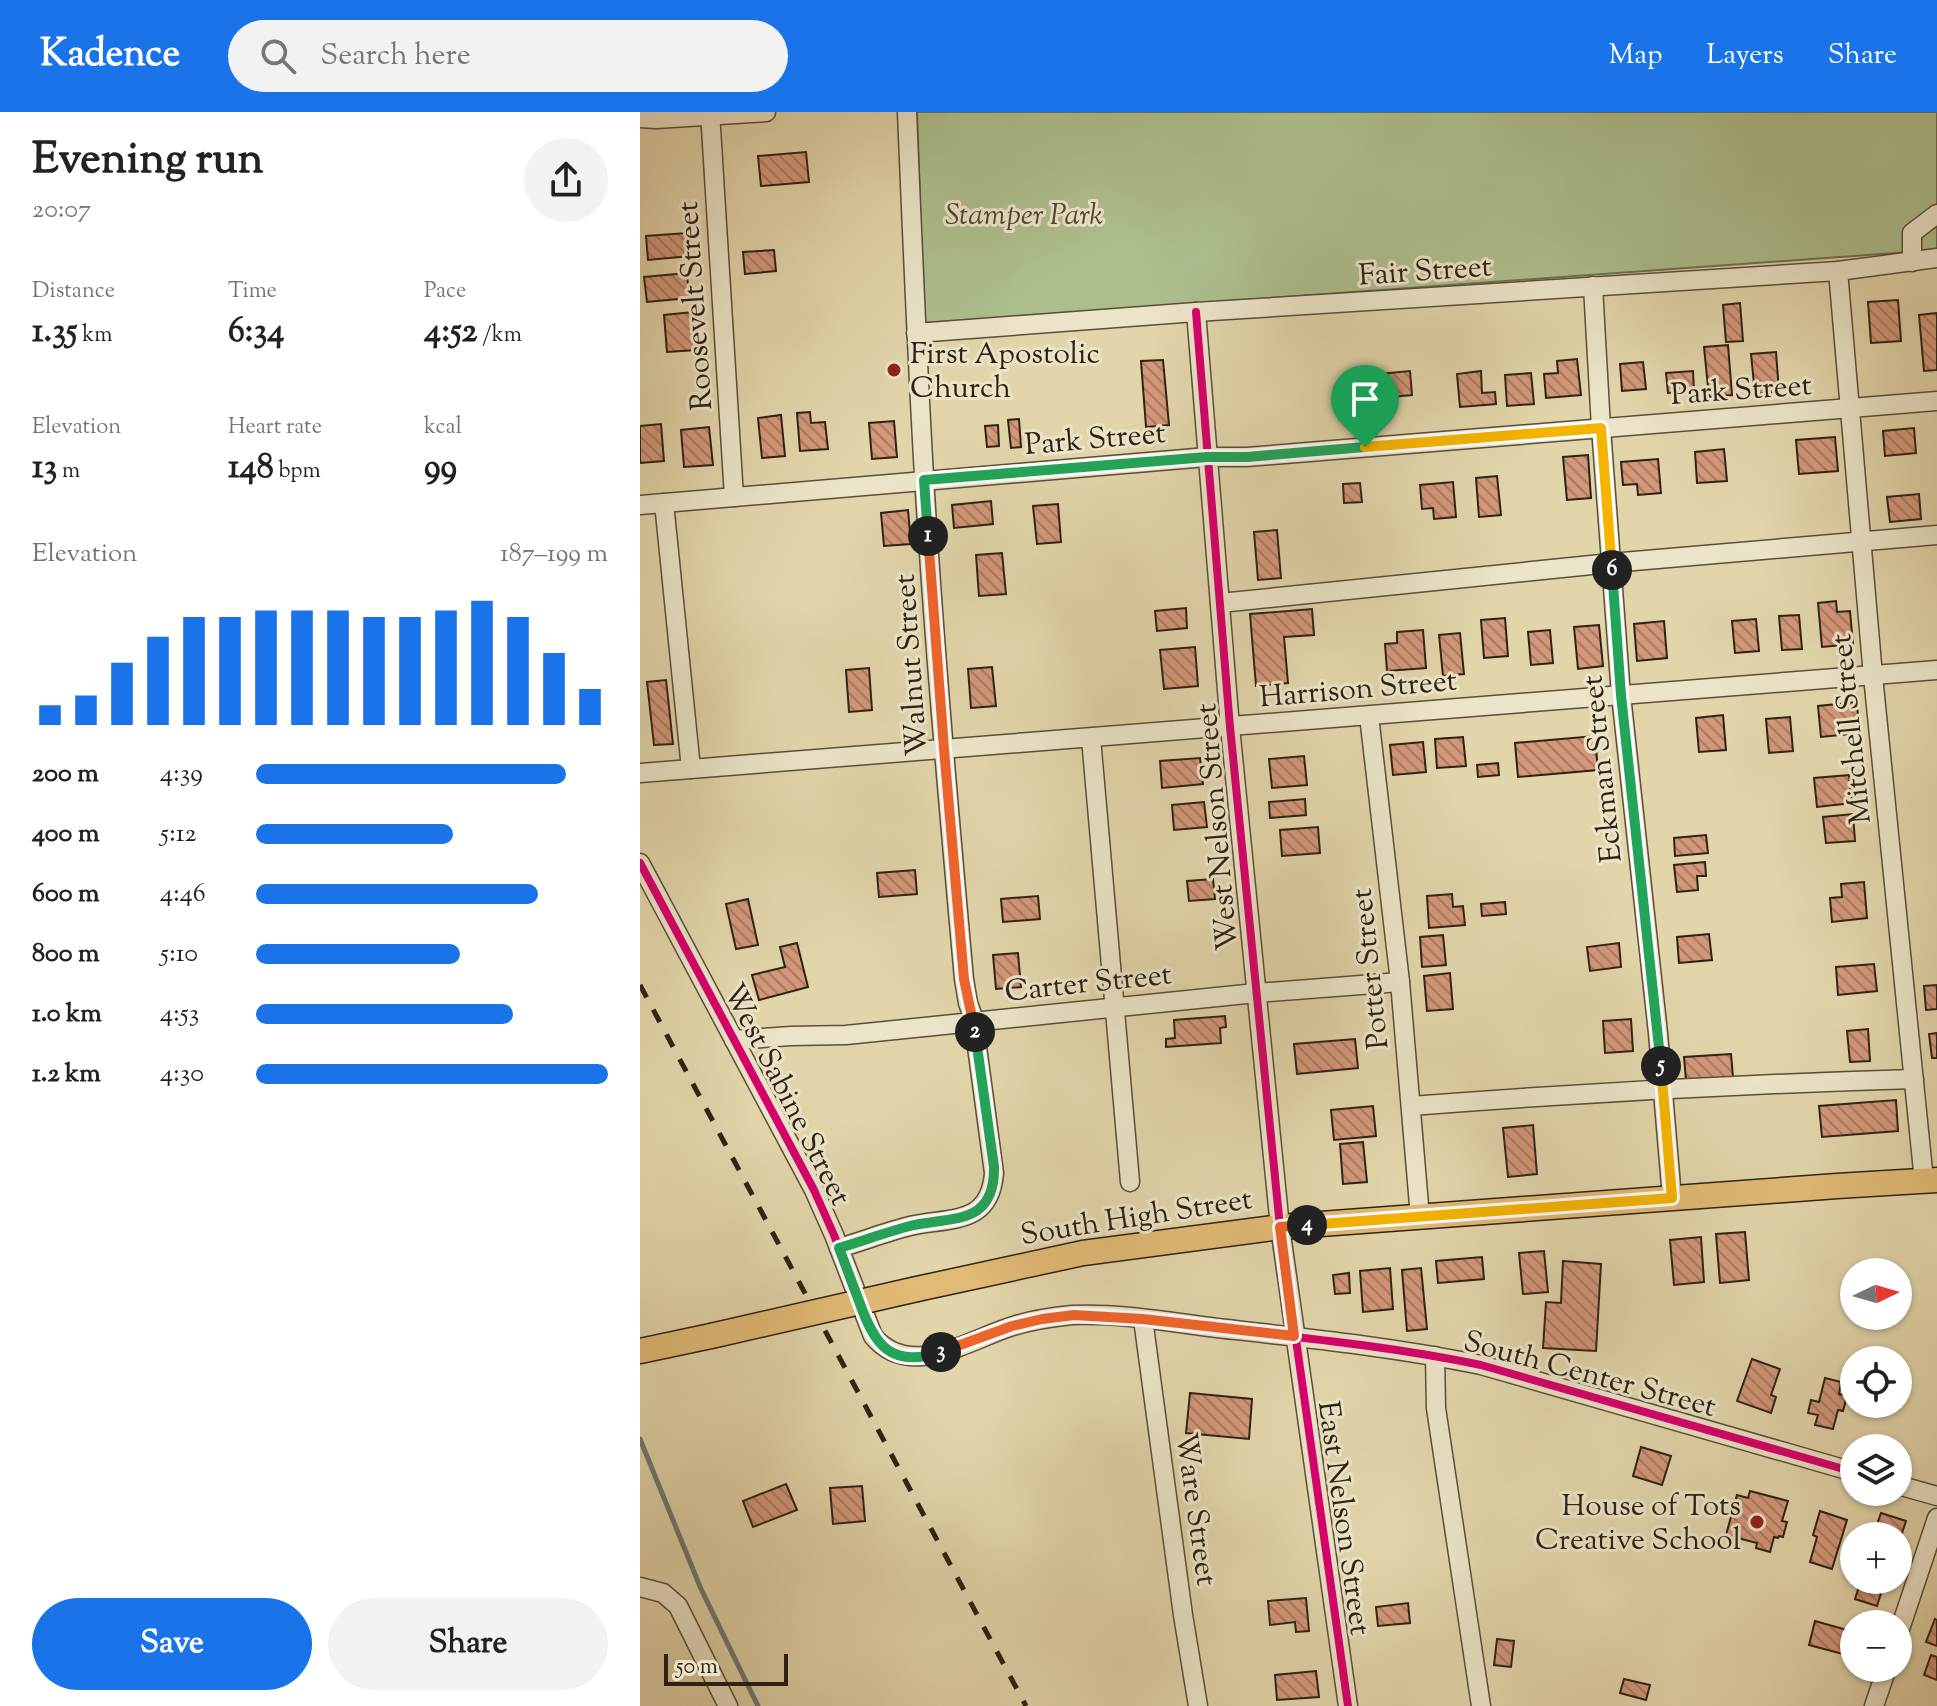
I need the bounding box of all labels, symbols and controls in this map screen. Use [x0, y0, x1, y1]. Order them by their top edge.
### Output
search box [228, 20, 788, 92]
text: Kadence [40, 29, 180, 83]
icon: search [256, 34, 300, 78]
text: Search here [320, 35, 471, 78]
text: Map [1609, 36, 1662, 76]
text: Layers [1706, 36, 1784, 76]
text: Share [1828, 36, 1897, 76]
text: Evening run [32, 130, 264, 193]
button: share [524, 138, 608, 222]
text: 20:07 [32, 192, 91, 229]
park label: Stamper Park [945, 195, 1103, 238]
street label: Roosevelt Street [668, 200, 725, 412]
street label: Fair Street [1357, 246, 1493, 299]
text: Distance [32, 276, 115, 308]
text: Time [228, 276, 277, 308]
text: Pace [424, 276, 466, 308]
text: 1.35 [32, 308, 78, 357]
text: 6:34 [228, 308, 284, 357]
text: 4:52 [424, 308, 478, 357]
text: km [78, 320, 112, 352]
text: /km [478, 320, 522, 352]
place label: First Apostolic Church [910, 334, 1100, 411]
marker: First Apostolic Church [885, 361, 903, 379]
pin [1331, 365, 1399, 447]
street label: Park Street [1669, 365, 1813, 418]
icon: arrive [1343, 377, 1387, 421]
text: Elevation [32, 412, 121, 444]
text: Heart rate [228, 412, 322, 444]
text: kcal [424, 412, 462, 444]
street label: Park Street [1023, 413, 1167, 468]
text: 13 [32, 444, 57, 493]
text: 148 [228, 444, 274, 493]
text: 99 [424, 444, 457, 493]
text: m [57, 456, 80, 488]
text: bpm [274, 456, 321, 488]
pin: 1 [908, 516, 948, 556]
text: 1 [924, 520, 932, 552]
text: Elevation [32, 536, 137, 573]
text: 187–199 m [500, 536, 608, 573]
pin: 6 [1592, 550, 1632, 590]
text: 6 [1607, 554, 1617, 586]
street label: Walnut Street [885, 572, 940, 757]
street label: Mitchell Street [1821, 631, 1884, 826]
street label: Harrison Street [1258, 660, 1459, 721]
street label: Eckman Street [1572, 673, 1635, 865]
street label: West Nelson Street [1186, 701, 1251, 952]
text: 200 m [32, 756, 99, 793]
text: 4:39 [160, 756, 203, 793]
text: 400 m [32, 816, 99, 853]
text: 5:12 [160, 816, 197, 853]
text: 600 m [32, 876, 99, 913]
text: 4:46 [160, 876, 206, 913]
street label: Potter Street [1342, 886, 1401, 1051]
text: 800 m [32, 936, 100, 973]
text: 5:10 [160, 936, 198, 973]
street label: Carter Street [1003, 954, 1174, 1015]
street label: West Sabine Street [711, 976, 860, 1214]
text: 1.0 km [32, 996, 102, 1033]
text: 4:53 [160, 996, 199, 1033]
pin: 2 [955, 1012, 995, 1052]
text: 2 [970, 1016, 980, 1048]
pin: 5 [1641, 1046, 1681, 1086]
text: 5 [1657, 1050, 1665, 1082]
text: 1.2 km [32, 1056, 101, 1093]
text: 4:30 [160, 1056, 204, 1093]
street label: South High Street [1017, 1179, 1255, 1258]
pin: 4 [1287, 1205, 1327, 1245]
text: 4 [1301, 1209, 1313, 1241]
north arrow [1840, 1258, 1912, 1330]
map controls [1840, 1258, 1912, 1682]
street label: South Center Street [1458, 1321, 1720, 1430]
pin: 3 [921, 1332, 961, 1372]
text: 3 [937, 1336, 945, 1368]
button: locate [1840, 1346, 1912, 1418]
street label: East Nelson Street [1305, 1399, 1380, 1638]
street label: Ware Street [1163, 1430, 1227, 1589]
button: layers [1840, 1434, 1912, 1506]
place label: House of Tots Creative School [1535, 1486, 1741, 1563]
marker: House of Tots Creative School [1748, 1513, 1766, 1531]
button: + [1840, 1522, 1912, 1594]
button: Save [32, 1598, 312, 1690]
button: Share [328, 1598, 608, 1690]
button: − [1840, 1610, 1912, 1682]
scale bar [664, 1650, 788, 1686]
text: 50 m [676, 1652, 718, 1684]

